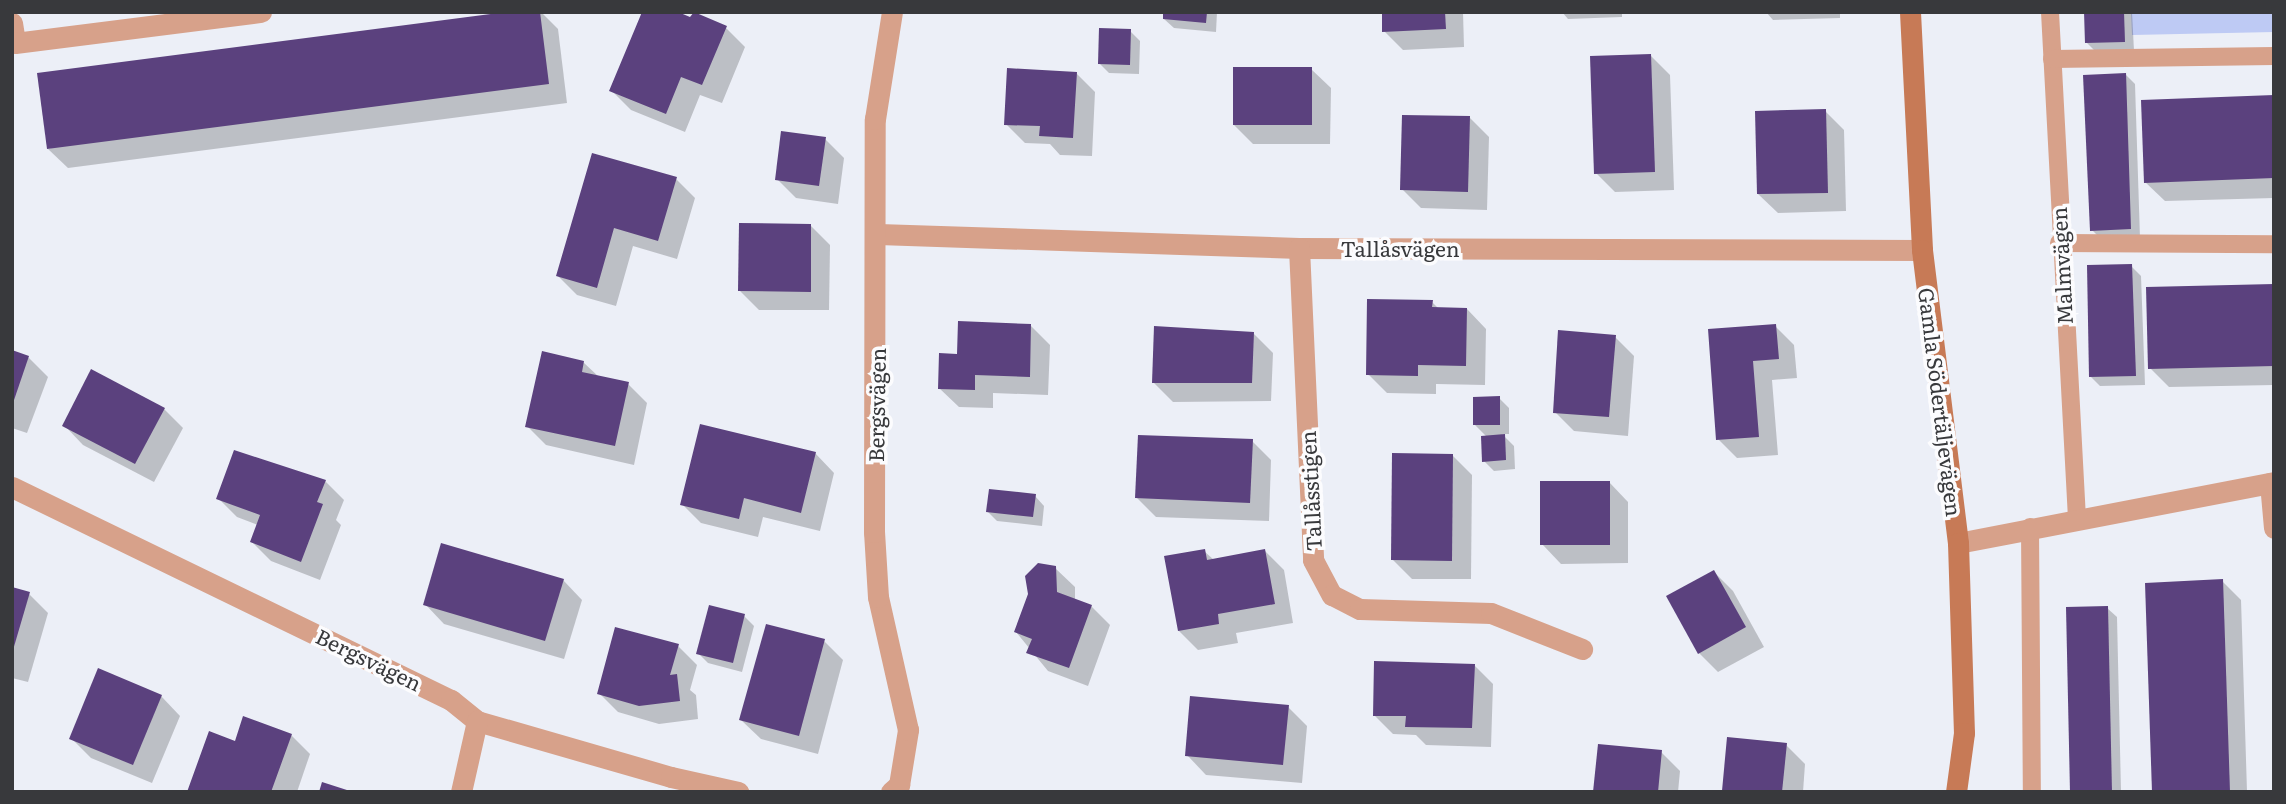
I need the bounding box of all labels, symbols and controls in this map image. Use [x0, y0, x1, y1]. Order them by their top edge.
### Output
street label: Malmvägen [2045, 207, 2077, 325]
street label: Tallåsvägen [1340, 235, 1460, 261]
street label: Gamla Södertäljevägen [1914, 286, 1968, 518]
street label: Bergsvägen [862, 348, 890, 462]
street label: Tallåsstigen [1294, 430, 1326, 552]
street label: Bergsvägen [312, 623, 426, 695]

